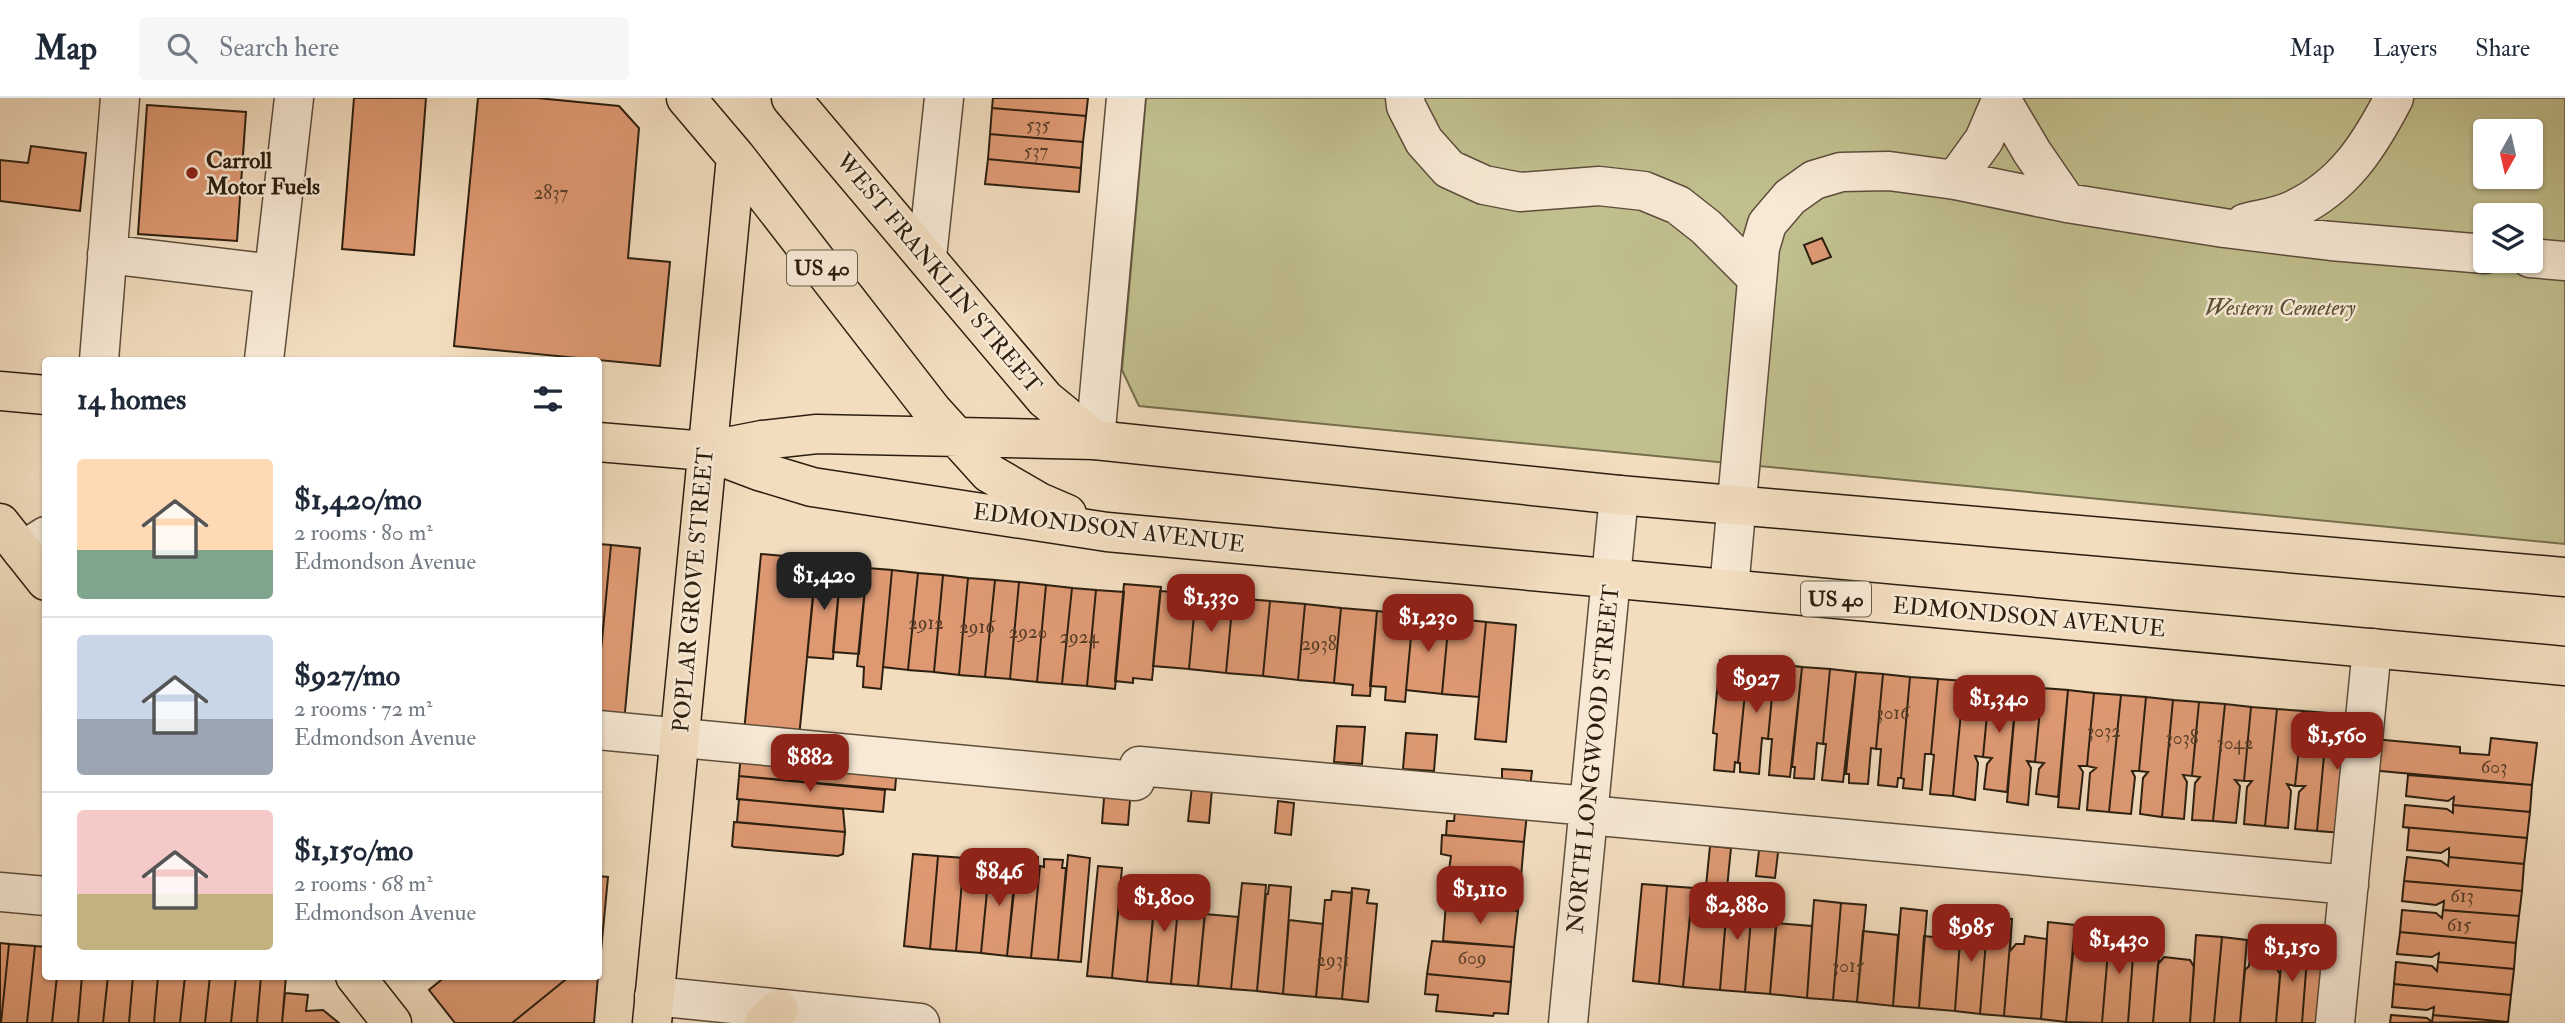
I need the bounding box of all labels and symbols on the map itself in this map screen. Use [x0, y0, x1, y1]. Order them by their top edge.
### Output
house number: 535 [1026, 113, 1051, 137]
north arrow [2473, 119, 2543, 189]
house number: 537 [1024, 139, 1048, 163]
place label: Carroll Motor Fuels [205, 146, 320, 201]
street label: WEST FRANKLIN STREET [829, 146, 1048, 399]
marker: Carroll Motor Fuels [184, 165, 200, 181]
house number: 2837 [534, 181, 569, 205]
road number: US 40 [787, 250, 857, 286]
park label: Western Cemetery [2204, 293, 2356, 322]
street label: POPLAR GROVE STREET [666, 446, 720, 734]
street label: EDMONDSON AVENUE [971, 497, 1247, 559]
pin: $1,420 [767, 552, 881, 612]
pin: $1,330 [1154, 574, 1268, 634]
road number: US 40 [1801, 582, 1871, 616]
street label: NORTH LONGWOOD STREET [1560, 583, 1626, 935]
street label: EDMONDSON AVENUE [1891, 591, 2167, 643]
pin: $1,230 [1371, 594, 1485, 654]
house number: 2912 [908, 611, 944, 635]
house number: 2916 [959, 615, 996, 639]
house number: 2920 [1009, 620, 1047, 644]
house number: 2924 [1059, 625, 1099, 649]
house number: 2938 [1301, 632, 1337, 656]
pin: $927 [1715, 656, 1797, 715]
pin: $1,340 [1942, 676, 2056, 735]
house number: 3016 [1876, 701, 1911, 725]
pin: $1,560 [2280, 712, 2394, 772]
house number: 3032 [2087, 719, 2121, 743]
house number: 3038 [2165, 726, 2199, 750]
house number: 3042 [2217, 731, 2253, 755]
pin: $882 [769, 734, 851, 794]
house number: 603 [2481, 755, 2507, 779]
pin: $846 [958, 848, 1040, 908]
pin: $1,110 [1423, 866, 1537, 926]
pin: $1,800 [1107, 874, 1221, 934]
pin: $2,880 [1680, 882, 1794, 942]
house number: 613 [2450, 884, 2474, 908]
pin: $985 [1930, 904, 2012, 964]
house number: 615 [2447, 913, 2472, 937]
pin: $1,430 [2062, 916, 2176, 976]
pin: $1,150 [2235, 924, 2349, 984]
house number: 609 [1457, 946, 1487, 970]
house number: 2931 [1316, 948, 1350, 972]
house number: 3015 [1832, 954, 1865, 978]

